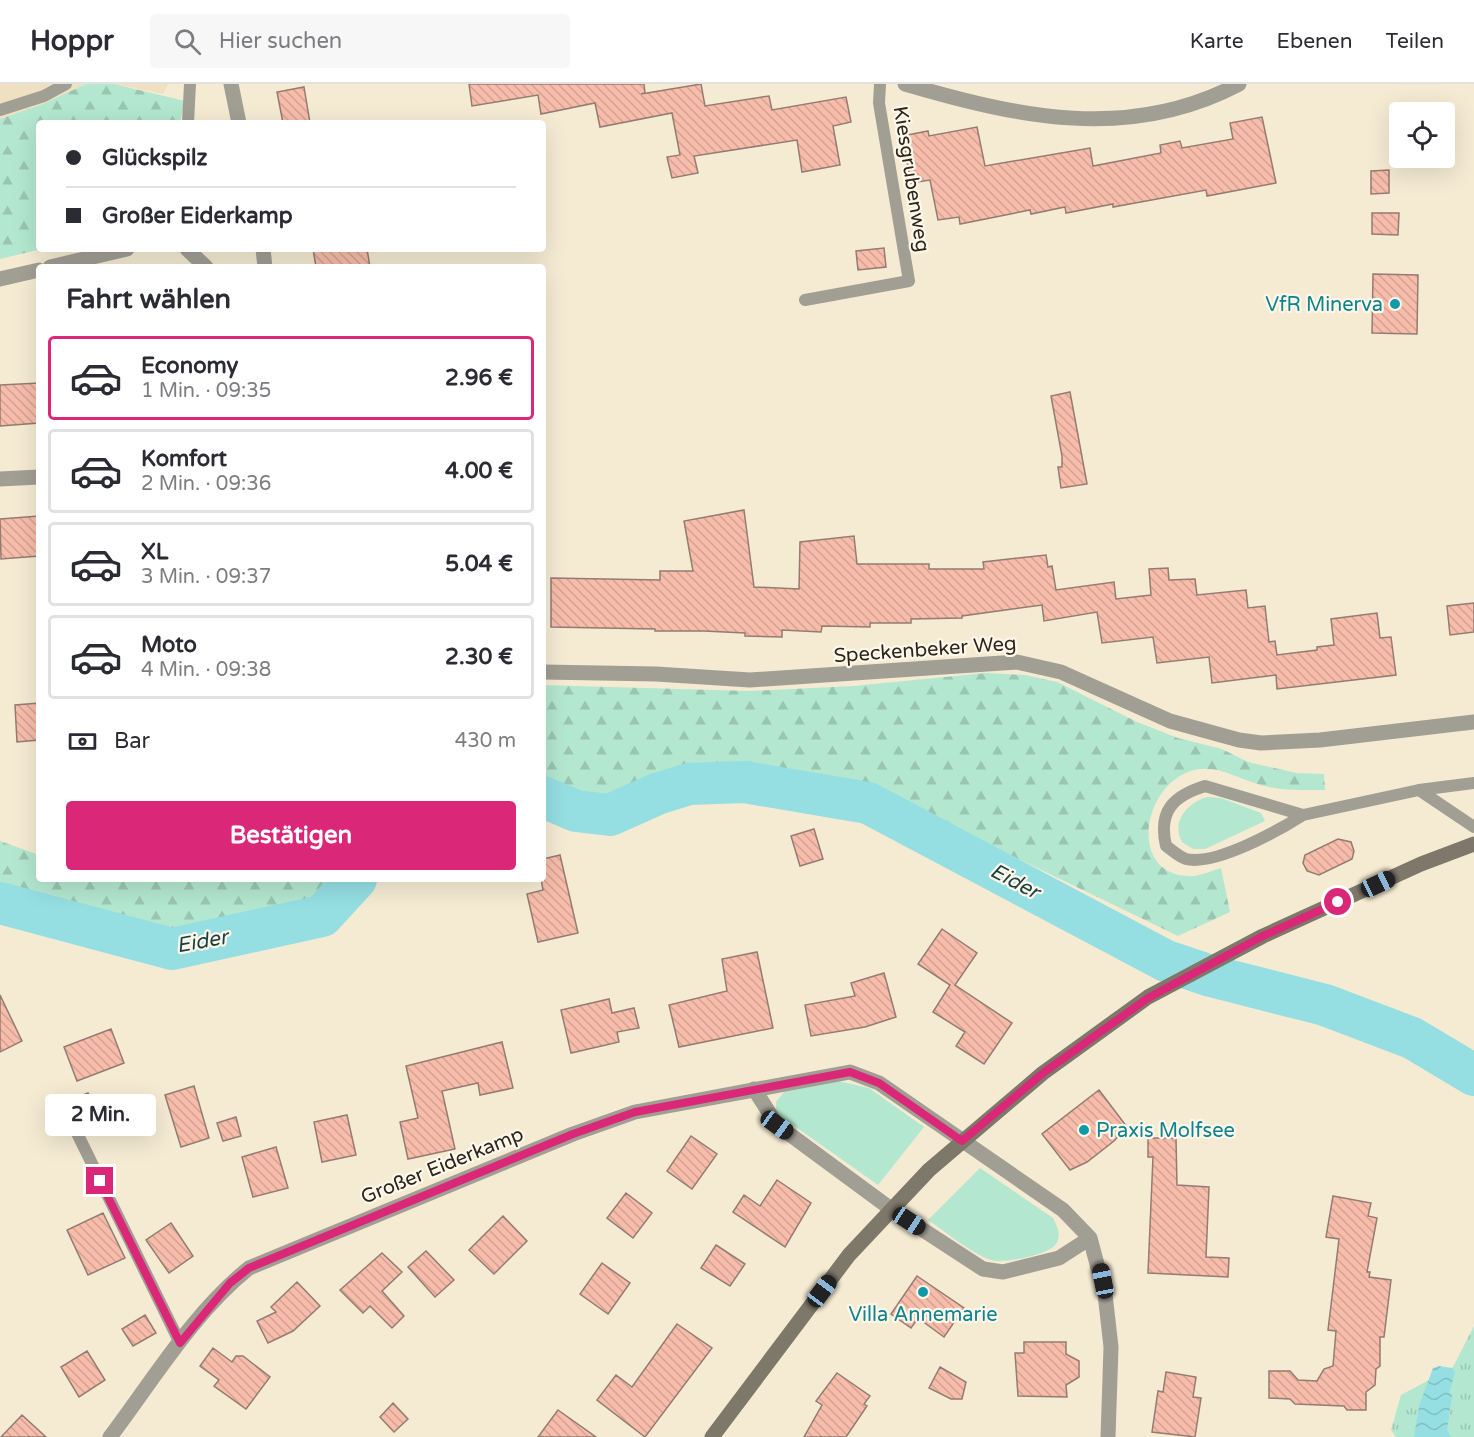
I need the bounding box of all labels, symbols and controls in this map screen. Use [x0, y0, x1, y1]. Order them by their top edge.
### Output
search box [150, 14, 570, 68]
text: Hoppr [30, 24, 114, 58]
icon: search [171, 25, 204, 58]
text: Hier suchen [219, 28, 342, 54]
text: Karte [1190, 29, 1244, 54]
text: Ebenen [1277, 29, 1353, 54]
text: Teilen [1386, 29, 1444, 54]
map controls [1389, 102, 1455, 168]
button: locate [1389, 102, 1455, 168]
street label: Kiesgrubenweg [888, 105, 934, 254]
text: Glückspilz [102, 145, 208, 171]
text: Großer Eiderkamp [102, 203, 293, 229]
text: Fahrt wählen [66, 283, 231, 316]
place label: VfR Minerva [1265, 293, 1383, 317]
marker: VfR Minerva [1388, 297, 1402, 311]
icon: car [69, 351, 123, 405]
text: Economy [141, 353, 238, 379]
text: 2.96 € [445, 365, 513, 391]
text: 1 Min. · 09:35 [141, 379, 271, 403]
icon: car [69, 444, 123, 498]
text: Komfort [141, 446, 227, 472]
text: 4.00 € [445, 458, 513, 484]
text: 2 Min. · 09:36 [141, 472, 271, 496]
icon: car [69, 537, 123, 591]
text: XL [141, 539, 168, 565]
text: 5.04 € [445, 551, 513, 577]
text: 3 Min. · 09:37 [141, 565, 271, 589]
icon: car [69, 630, 123, 684]
text: Moto [141, 632, 197, 658]
street label: Speckenbeker Weg [833, 632, 1017, 668]
text: 2.30 € [445, 644, 513, 670]
text: 4 Min. · 09:38 [141, 658, 271, 682]
icon: cash [66, 725, 99, 758]
text: Bar [114, 728, 150, 754]
text: 430 m [455, 729, 516, 753]
button: Bestätigen [66, 801, 516, 870]
water label: Eider [986, 858, 1046, 906]
car [1358, 868, 1398, 900]
route start [1324, 888, 1351, 915]
water label: Eider [174, 924, 233, 958]
callout: 2 Min. [45, 1094, 156, 1136]
text: 2 Min. [71, 1103, 130, 1127]
car [757, 1107, 797, 1143]
place label: Praxis Molfsee [1096, 1119, 1235, 1143]
street label: Großer Eiderkamp [358, 1122, 527, 1210]
marker: Praxis Molfsee [1077, 1123, 1091, 1137]
route end [86, 1167, 113, 1194]
car [889, 1204, 929, 1238]
car [1091, 1262, 1115, 1300]
car [804, 1271, 840, 1311]
marker: Villa Annemarie [916, 1285, 930, 1299]
place label: Villa Annemarie [848, 1303, 998, 1327]

